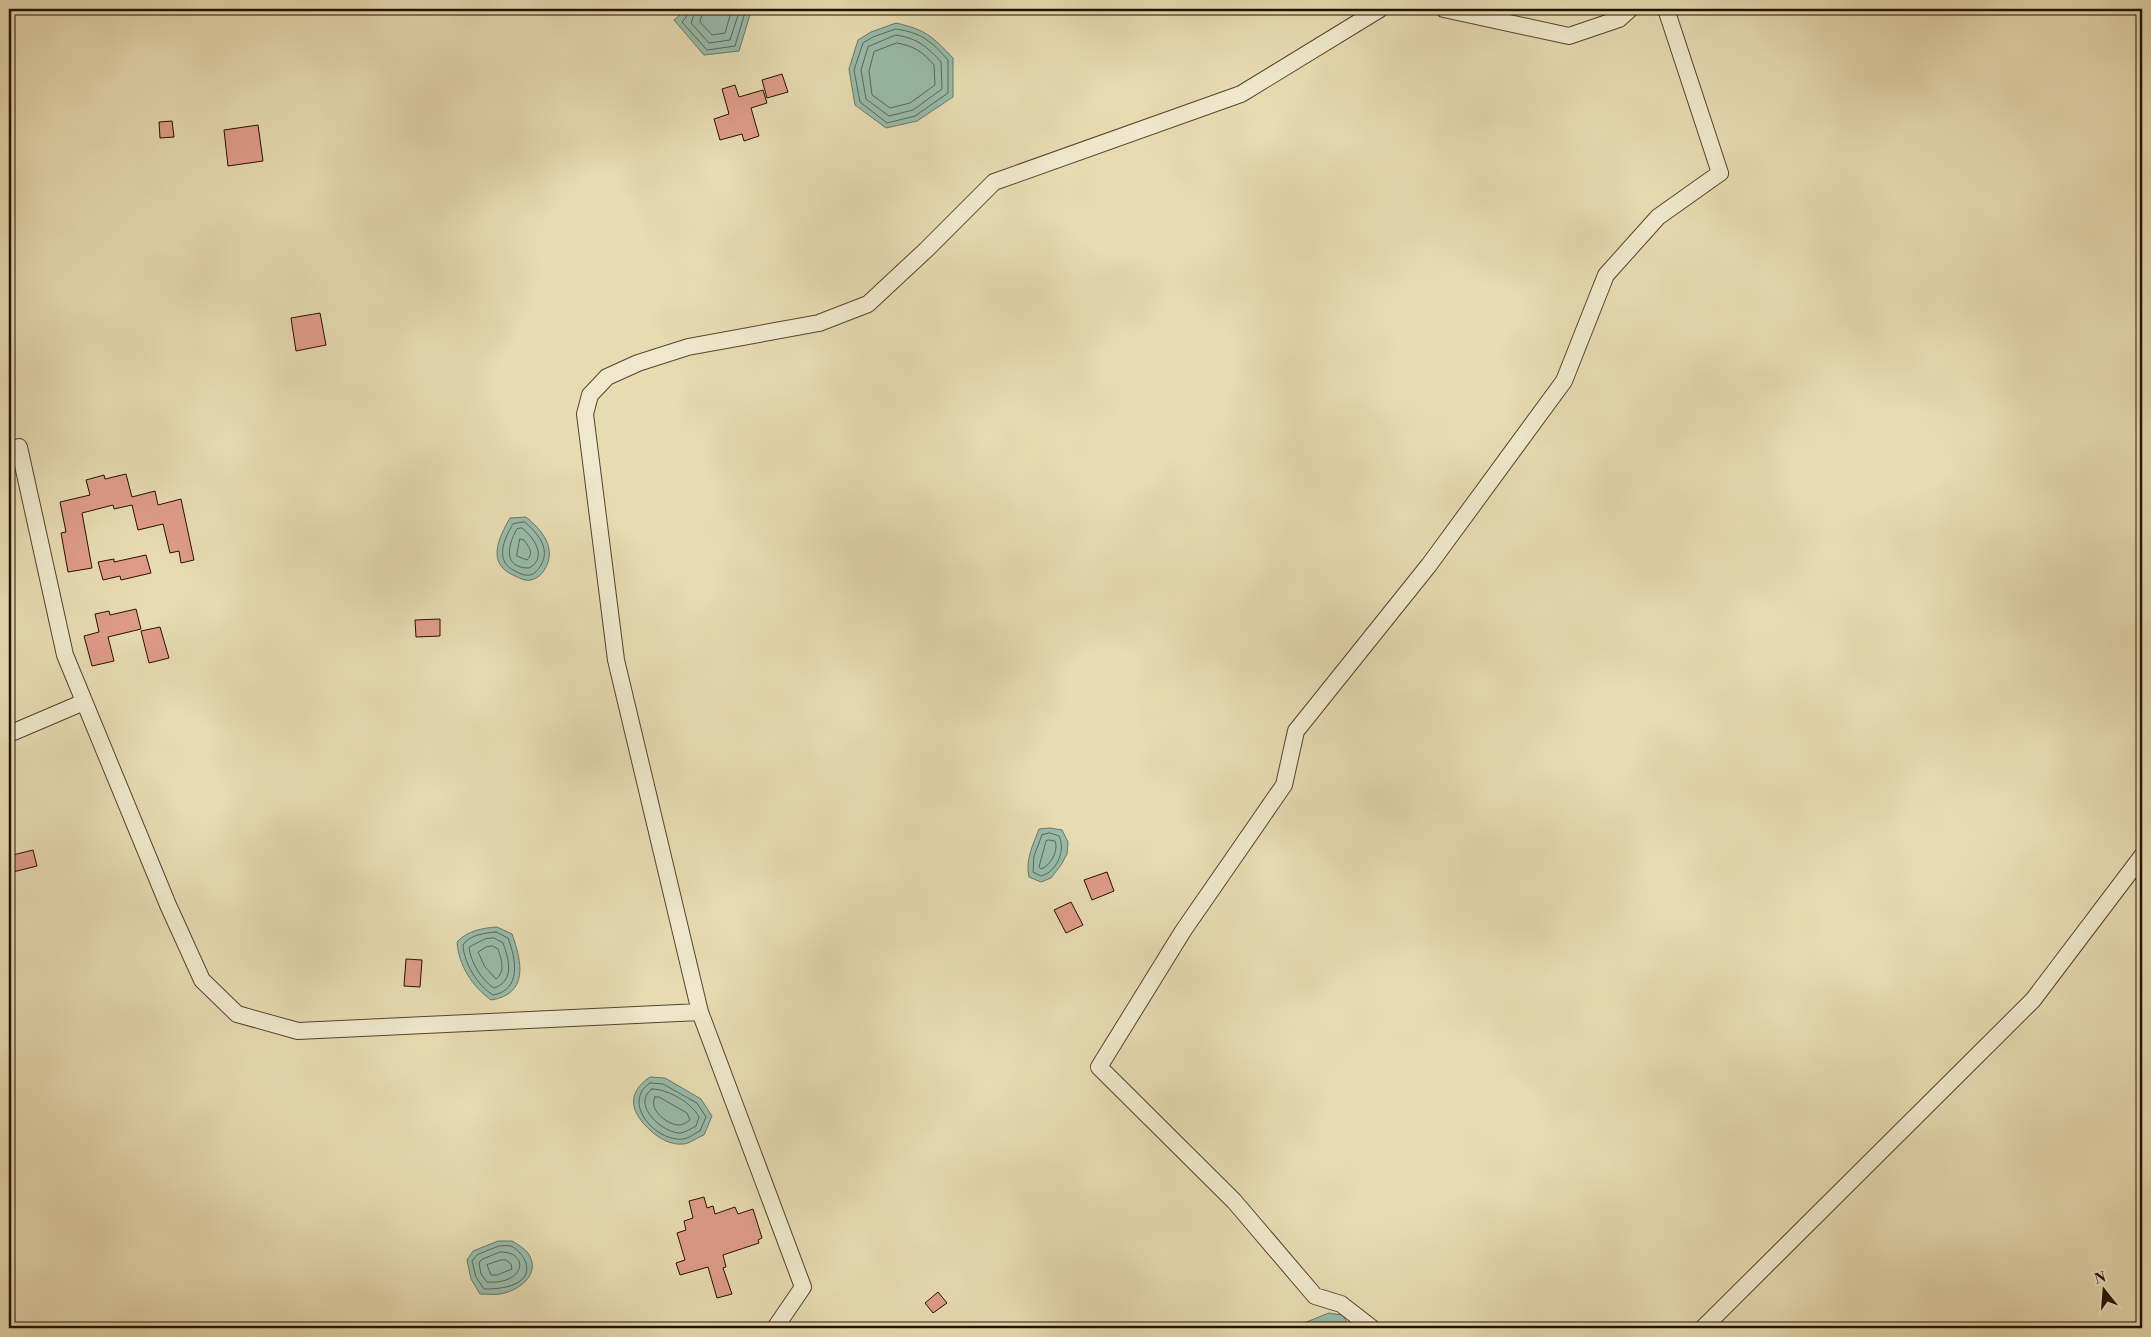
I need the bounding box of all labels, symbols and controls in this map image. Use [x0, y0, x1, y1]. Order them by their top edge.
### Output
north arrow [2078, 1264, 2128, 1314]
text: N [2093, 1268, 2108, 1289]

